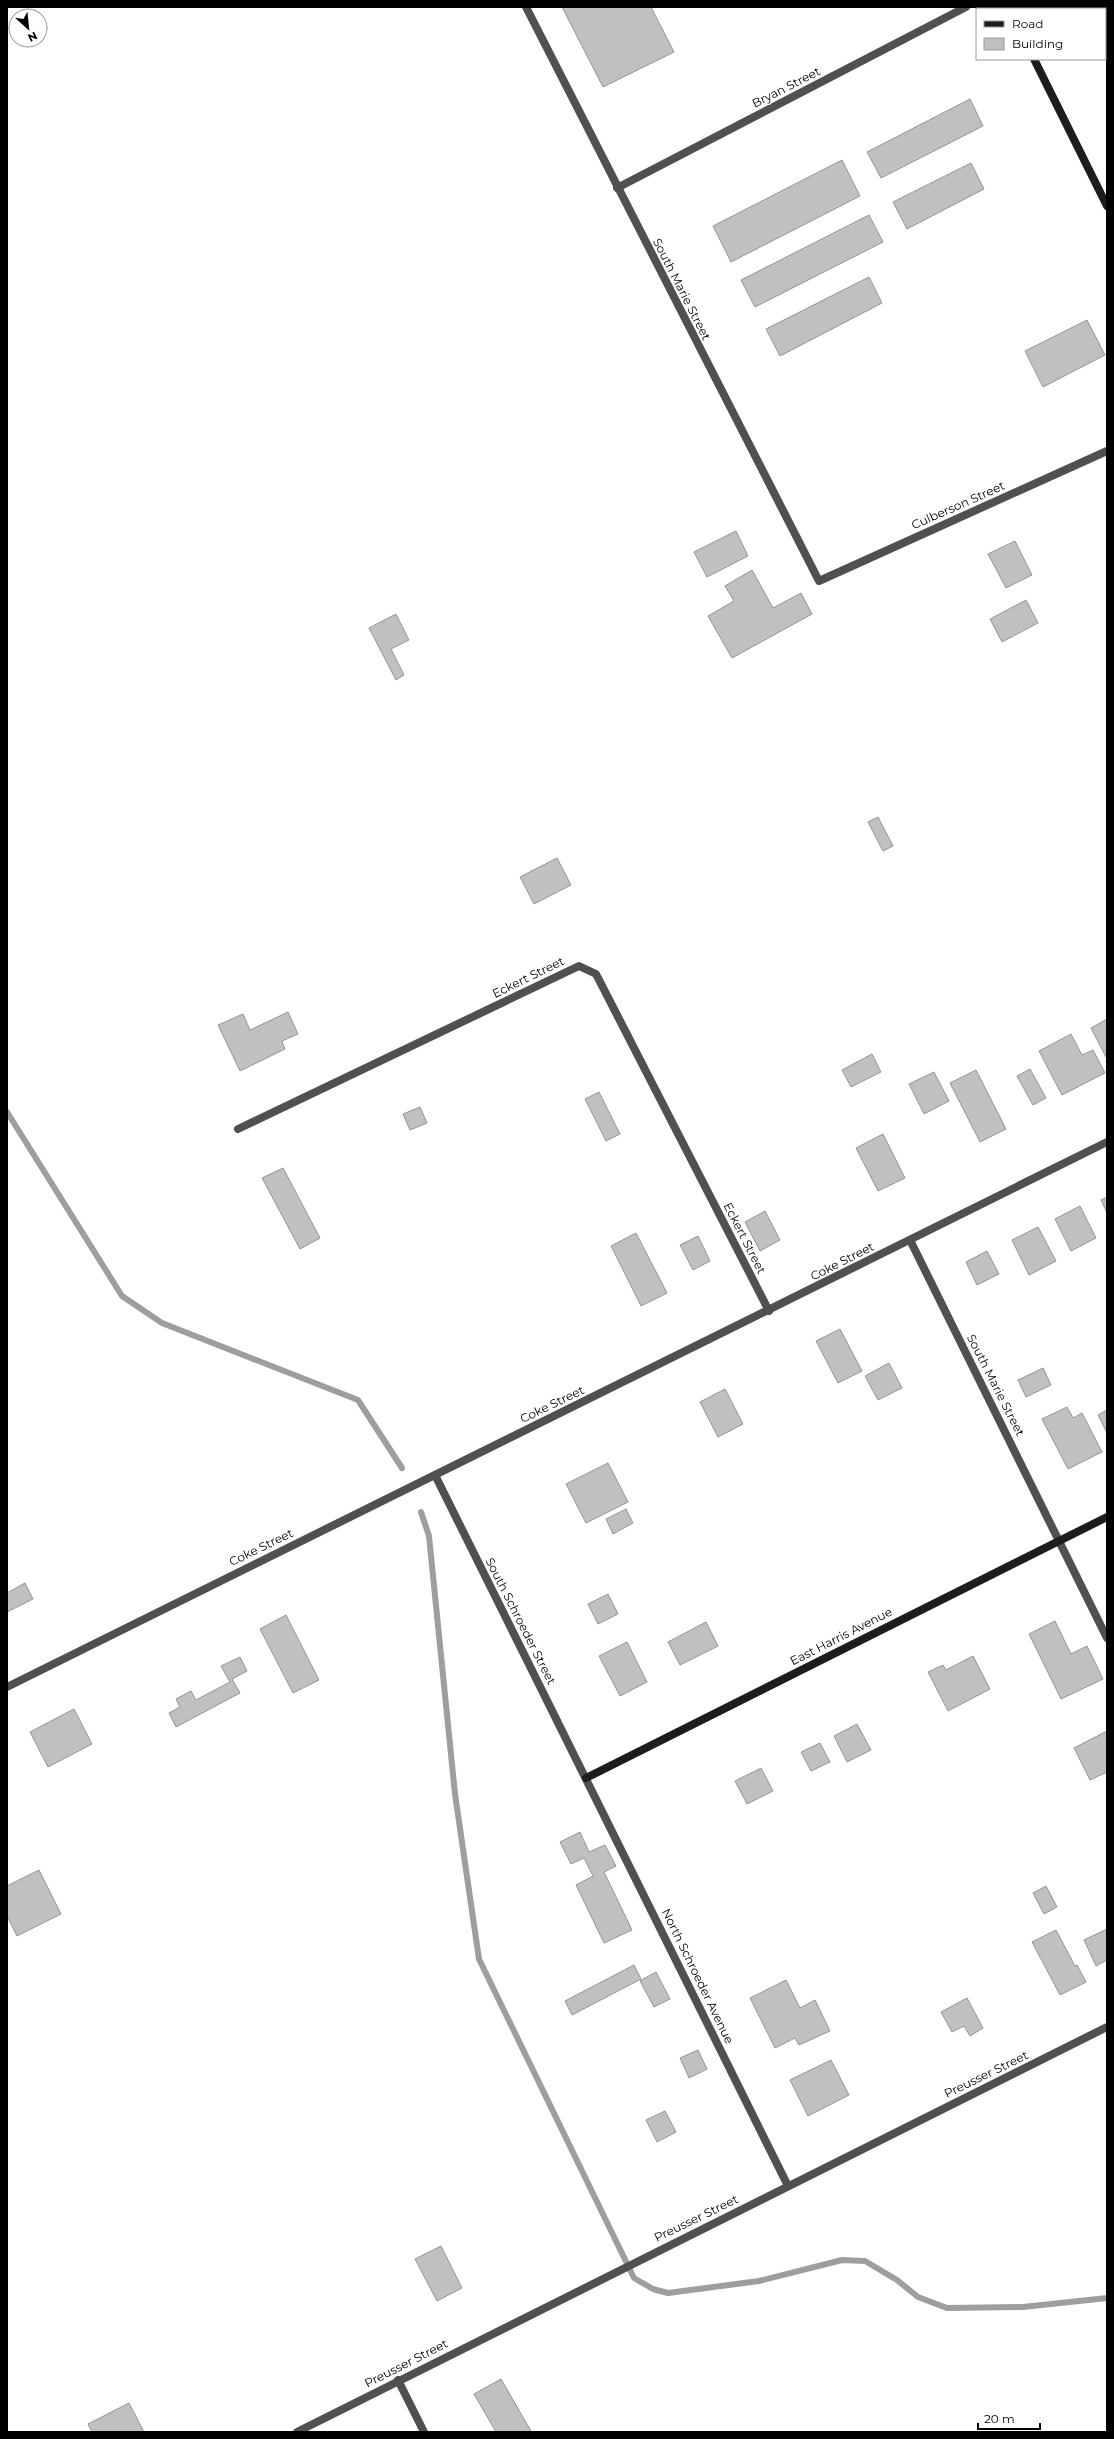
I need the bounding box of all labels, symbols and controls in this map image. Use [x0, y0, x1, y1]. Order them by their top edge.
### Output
north arrow [8, 8, 48, 48]
legend [976, 8, 1106, 60]
text: Road [1012, 16, 1043, 31]
text: N [25, 29, 40, 45]
text: Building [1012, 36, 1063, 51]
street label: Bryan Street [749, 63, 823, 111]
street label: South Marie Street [650, 236, 714, 343]
street label: Culberson Street [909, 478, 1007, 532]
street label: Eckert Street [490, 953, 566, 1001]
street label: Eckert Street [721, 1200, 769, 1276]
street label: Coke Street [808, 1239, 876, 1283]
street label: South Marie Street [964, 1332, 1028, 1439]
street label: Coke Street [518, 1382, 587, 1426]
street label: Coke Street [227, 1525, 296, 1569]
street label: South Schroeder Street [482, 1555, 560, 1687]
street label: East Harris Avenue [787, 1604, 895, 1668]
street label: North Schroeder Avenue [659, 1906, 737, 2046]
street label: Preusser Street [942, 2047, 1031, 2101]
street label: Preusser Street [652, 2191, 741, 2245]
street label: Preusser Street [362, 2335, 450, 2390]
scale bar [978, 2405, 1040, 2431]
text: 20 m [984, 2411, 1015, 2426]

